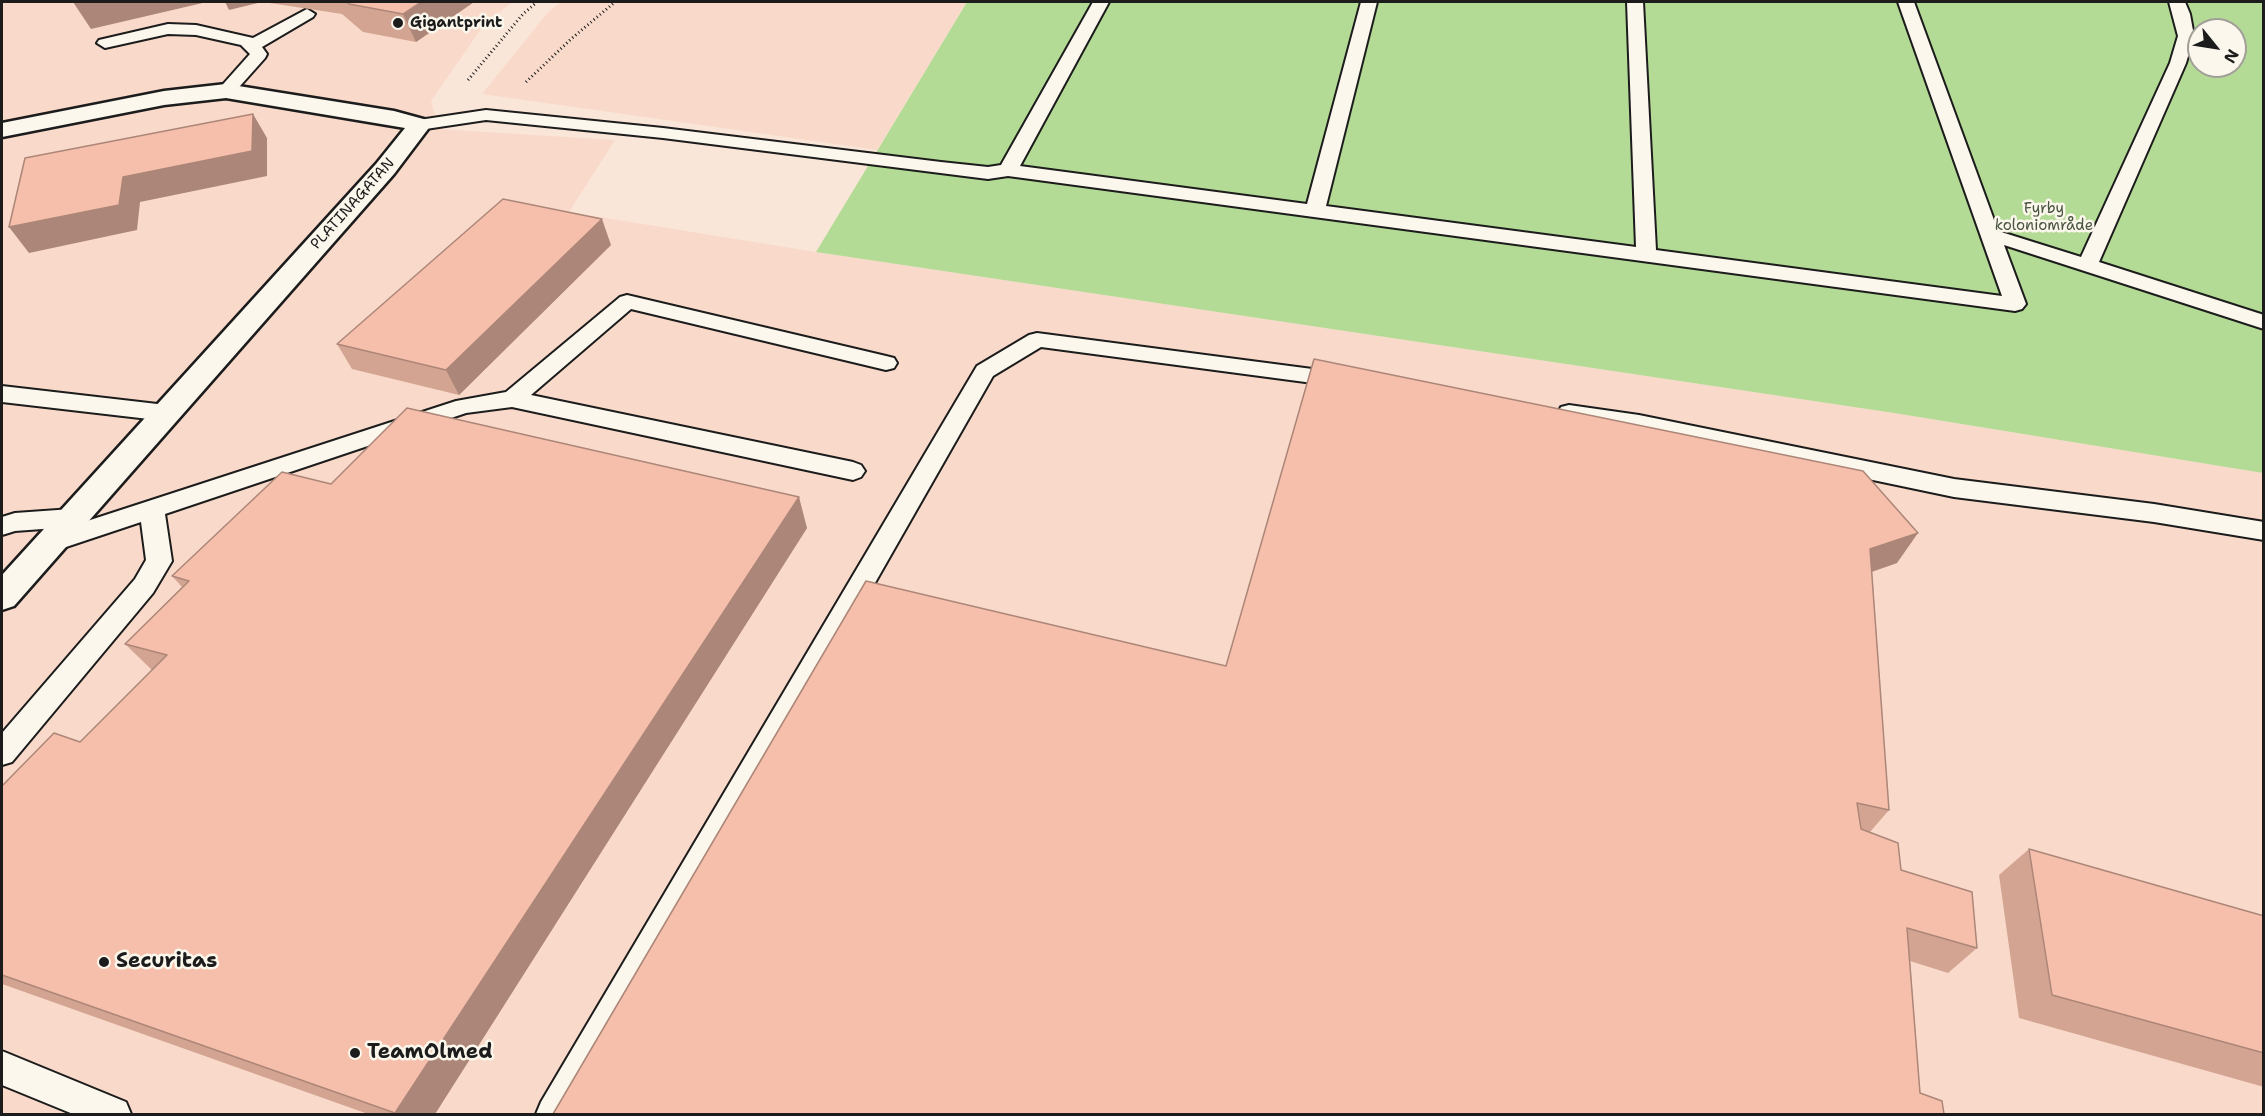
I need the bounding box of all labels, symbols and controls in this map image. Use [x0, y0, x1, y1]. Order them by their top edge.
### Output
place label: Gigantprint [410, 14, 502, 32]
marker: Gigantprint [391, 16, 405, 30]
north arrow [2187, 18, 2247, 78]
text: N [2219, 46, 2244, 67]
street label: PLATINAGATAN [307, 155, 399, 253]
park label: Fyrby koloniområde [1995, 200, 2093, 235]
place label: Securitas [116, 949, 217, 975]
marker: Securitas [97, 955, 111, 969]
place label: TeamOlmed [367, 1040, 493, 1066]
marker: TeamOlmed [348, 1046, 362, 1060]

